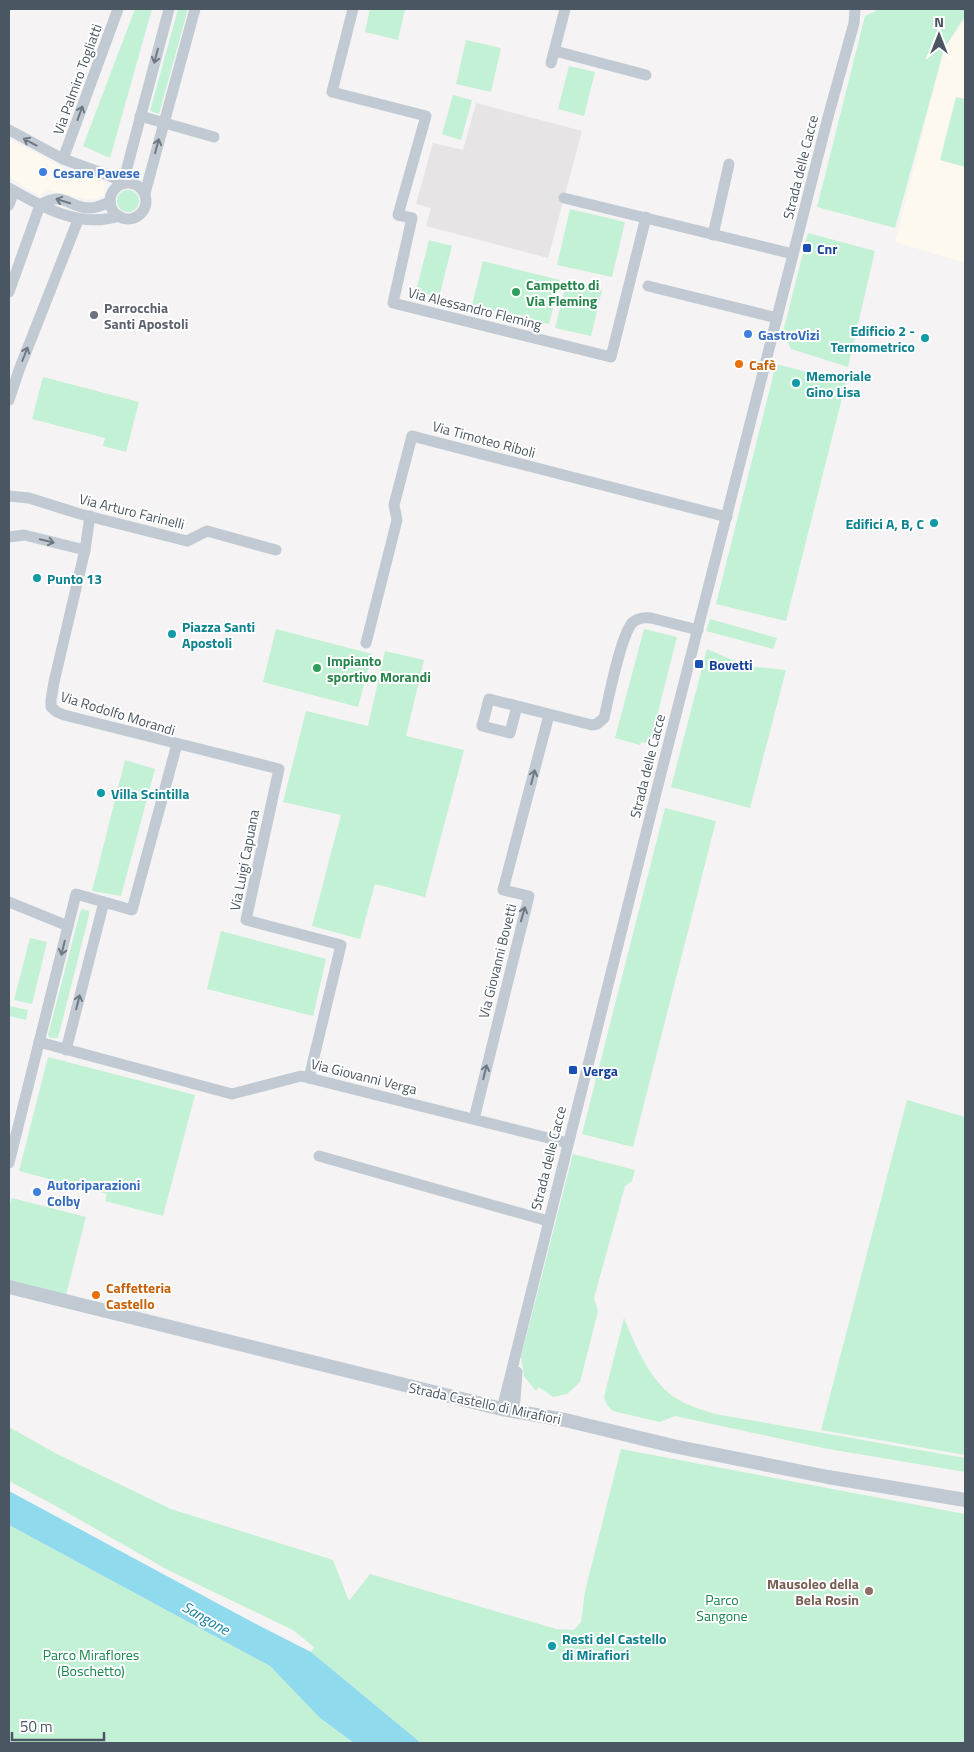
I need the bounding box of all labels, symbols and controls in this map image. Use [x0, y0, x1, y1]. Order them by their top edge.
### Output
north arrow [914, 10, 964, 60]
text: N [934, 11, 944, 32]
street label: Via Palmiro Togliatti [47, 21, 107, 137]
one-way arrow [151, 47, 161, 63]
one-way arrow [76, 106, 85, 121]
street label: Strada delle Cacce [777, 113, 823, 221]
one-way arrow [23, 137, 38, 147]
one-way arrow [153, 138, 163, 154]
place label: Cesare Pavese [53, 162, 140, 183]
marker: Cesare Pavese [37, 166, 49, 178]
one-way arrow [56, 195, 72, 205]
place label: Cnr [817, 238, 838, 259]
marker: Cnr [801, 242, 813, 254]
place label: Campetto di Via Fleming [526, 274, 599, 311]
street label: Via Alessandro Fleming [406, 281, 544, 335]
marker: Campetto di Via Fleming [510, 286, 522, 298]
place label: Parrocchia Santi Apostoli [104, 297, 188, 334]
marker: Parrocchia Santi Apostoli [88, 309, 100, 321]
place label: Edificio 2 - Termometrico [831, 320, 915, 357]
place label: GastroVizi [758, 324, 820, 345]
marker: GastroVizi [742, 328, 754, 340]
marker: Edificio 2 - Termometrico [919, 332, 931, 344]
one-way arrow [21, 347, 30, 363]
place label: Cafè [749, 354, 776, 375]
marker: Cafè [733, 358, 745, 370]
place label: Memoriale Gino Lisa [806, 365, 871, 402]
marker: Memoriale Gino Lisa [790, 377, 802, 389]
street label: Via Timoteo Riboli [430, 415, 538, 463]
street label: Via Arturo Farinelli [77, 488, 187, 534]
place label: Edifici A, B, C [845, 513, 924, 534]
marker: Edifici A, B, C [928, 517, 940, 529]
one-way arrow [39, 536, 55, 546]
place label: Punto 13 [47, 568, 102, 589]
marker: Punto 13 [31, 572, 43, 584]
place label: Piazza Santi Apostoli [182, 616, 255, 653]
marker: Piazza Santi Apostoli [166, 628, 178, 640]
place label: Impianto sportivo Morandi [327, 650, 431, 687]
place label: Bovetti [709, 654, 753, 675]
marker: Bovetti [693, 658, 705, 670]
marker: Impianto sportivo Morandi [311, 662, 323, 674]
street label: Via Rodolfo Morandi [58, 686, 178, 740]
street label: Strada delle Cacce [624, 712, 670, 820]
one-way arrow [528, 769, 538, 785]
place label: Villa Scintilla [111, 783, 189, 804]
marker: Villa Scintilla [95, 787, 107, 799]
street label: Via Luigi Capuana [224, 808, 264, 912]
street label: Via Giovanni Bovetti [473, 901, 521, 1021]
one-way arrow [519, 907, 529, 923]
one-way arrow [58, 940, 67, 956]
one-way arrow [74, 995, 83, 1011]
street label: Via Giovanni Verga [309, 1053, 419, 1099]
place label: Verga [583, 1060, 618, 1081]
marker: Verga [567, 1064, 579, 1076]
one-way arrow [481, 1065, 490, 1081]
street label: Strada delle Cacce [525, 1104, 571, 1212]
place label: Autoriparazioni Colby [47, 1174, 140, 1211]
marker: Autoriparazioni Colby [31, 1186, 43, 1198]
place label: Caffetteria Castello [106, 1277, 171, 1314]
marker: Caffetteria Castello [90, 1289, 102, 1301]
street label: Strada Castello di Mirafiori [407, 1377, 563, 1429]
place label: Mausoleo della Bela Rosin [767, 1573, 859, 1610]
marker: Mausoleo della Bela Rosin [863, 1585, 875, 1597]
park label: Parco Sangone [696, 1589, 748, 1626]
water label: Sangone [178, 1595, 235, 1641]
place label: Resti del Castello di Mirafiori [562, 1628, 666, 1665]
marker: Resti del Castello di Mirafiori [546, 1640, 558, 1652]
park label: Parco Miraflores (Boschetto) [43, 1644, 139, 1681]
scale bar [12, 1710, 105, 1742]
text: 50 m [20, 1715, 53, 1738]

